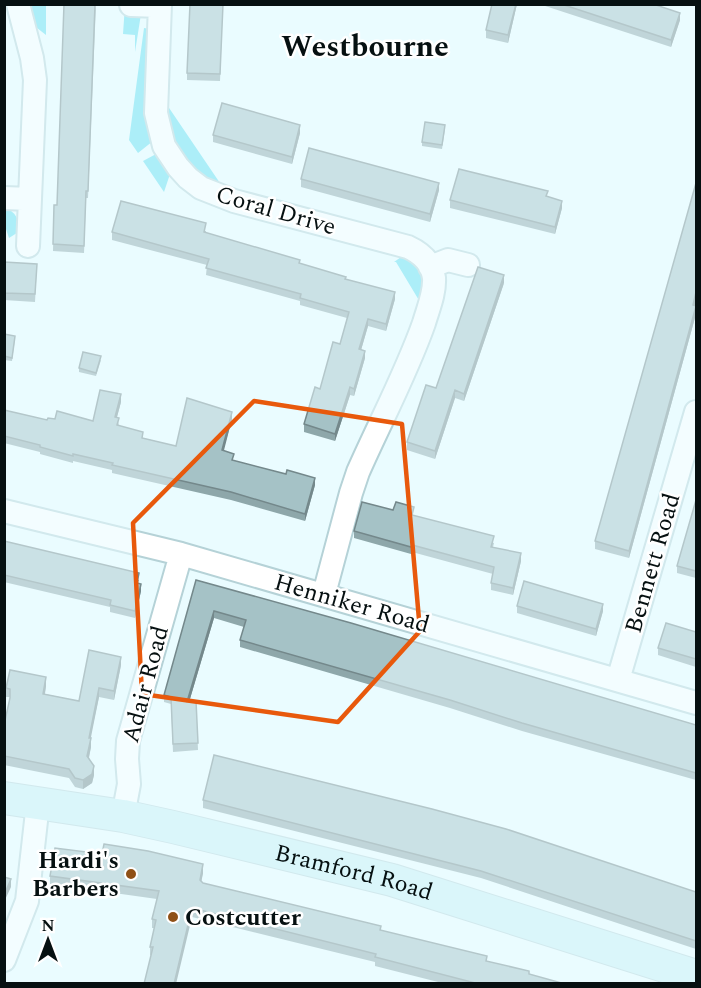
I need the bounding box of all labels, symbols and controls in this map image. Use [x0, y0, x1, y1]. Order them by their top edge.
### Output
district label: Westbourne [281, 24, 449, 70]
street label: Coral Drive [211, 177, 340, 245]
street label: Bennett Road [616, 489, 690, 638]
street label: Henniker Road [270, 565, 434, 643]
street label: Adair Road [113, 622, 179, 747]
street label: Bramford Road [271, 835, 437, 911]
place label: Hardi's Barbers [32, 843, 119, 907]
marker: Hardi's Barbers [124, 867, 138, 881]
place label: Costcutter [185, 900, 302, 936]
north arrow [18, 910, 78, 970]
marker: Costcutter [166, 910, 180, 924]
text: N [41, 914, 55, 938]

